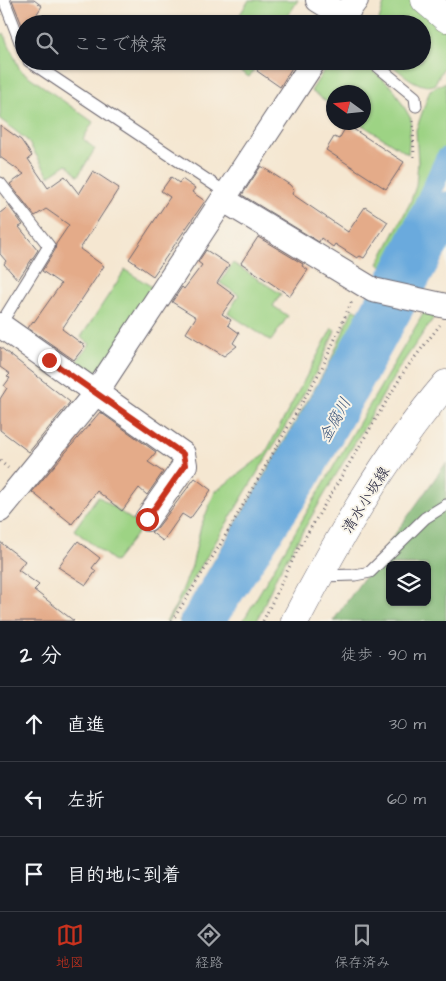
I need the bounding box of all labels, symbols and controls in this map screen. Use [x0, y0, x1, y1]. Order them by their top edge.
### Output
search box [15, 15, 431, 70]
icon: search [33, 29, 61, 57]
text: ここで検索 [73, 31, 168, 58]
north arrow [326, 85, 371, 130]
route end [38, 349, 61, 372]
water label: 金腐川 [314, 394, 356, 446]
street label: 清水小坂線 [337, 463, 395, 537]
route start [136, 508, 159, 531]
map controls [386, 561, 431, 606]
button: layers [386, 561, 431, 606]
text: 2 分 [20, 641, 61, 670]
text: 徒歩 · 90 m [341, 644, 426, 666]
icon: ahead [20, 710, 48, 738]
text: 直進 [67, 712, 105, 739]
text: 30 m [389, 713, 426, 735]
icon: left [20, 785, 48, 813]
text: 左折 [67, 787, 105, 814]
text: 60 m [387, 788, 426, 810]
icon: arrive [20, 860, 48, 888]
text: 目的地に到着 [67, 862, 181, 889]
tab: 地図 [56, 921, 84, 973]
tab: 経路 [195, 921, 223, 973]
tab: 保存済み [334, 921, 390, 973]

